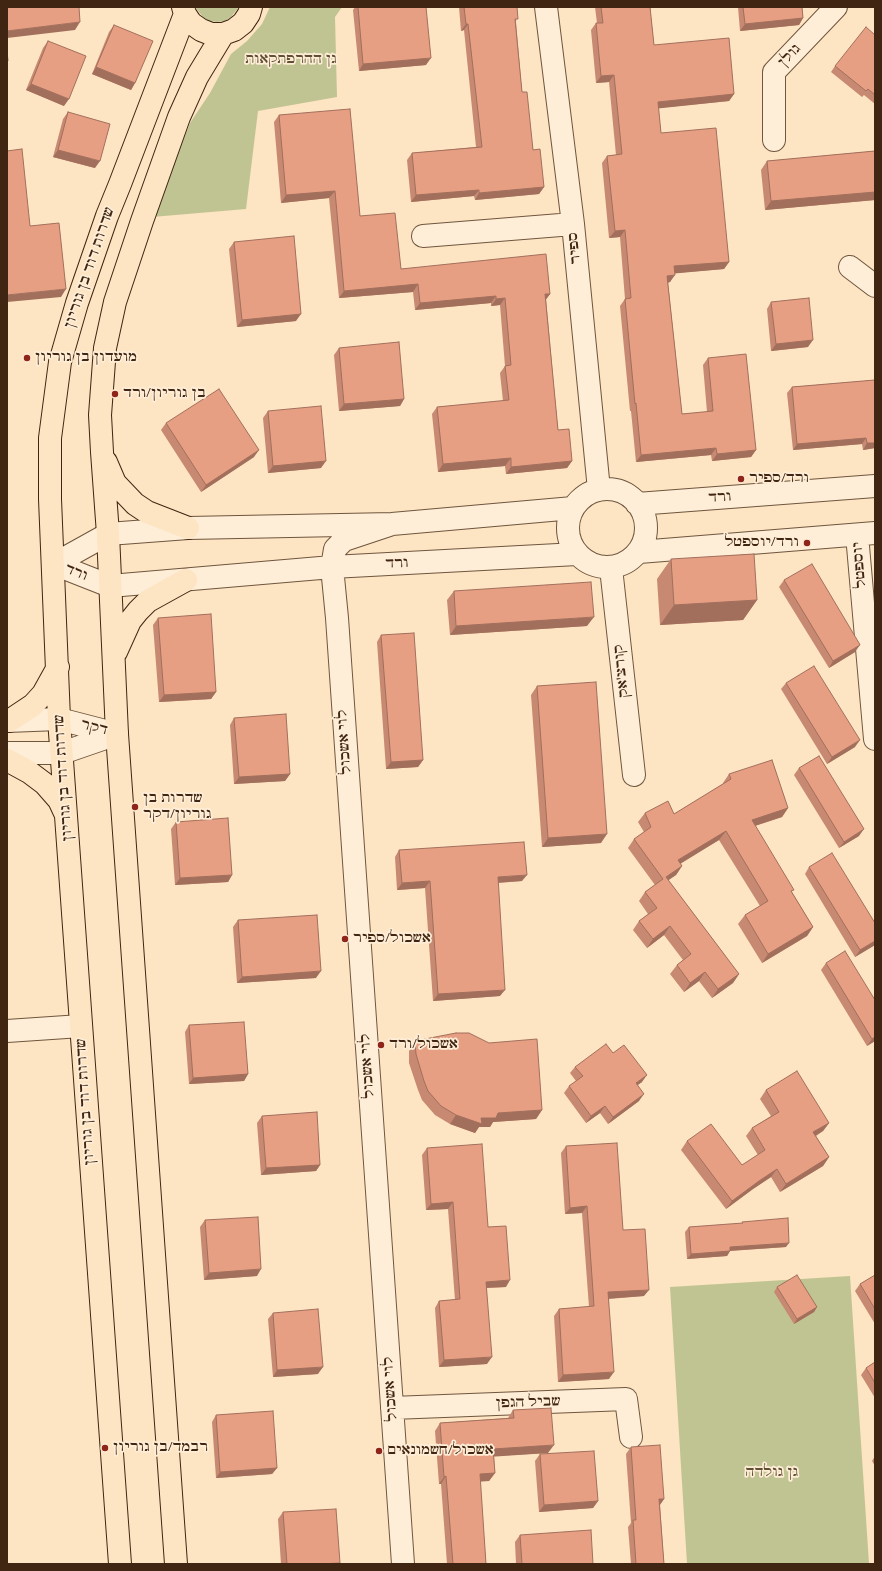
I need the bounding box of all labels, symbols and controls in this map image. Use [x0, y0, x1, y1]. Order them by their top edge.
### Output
street label: גולן [775, 41, 805, 71]
park label: גן ההרפתקאות [245, 52, 337, 68]
street label: שדרות דוד בן גוריון [61, 205, 119, 331]
street label: ספיר [565, 231, 585, 265]
place label: מועדון בן גוריון [35, 350, 137, 366]
marker: מועדון בן גוריון [22, 353, 32, 363]
place label: בן גוריון/ורד [123, 386, 206, 402]
marker: בן גוריון/ורד [110, 389, 120, 399]
place label: ורד/ספיר [749, 471, 809, 487]
marker: ורד/ספיר [736, 474, 746, 484]
street label: ורד [708, 489, 732, 507]
place label: ורד/יוספטל [724, 535, 799, 551]
marker: ורד/יוספטל [802, 538, 812, 548]
street label: יוספטל [850, 541, 870, 589]
street label: ורד [385, 555, 409, 573]
street label: ורד [62, 561, 90, 585]
street label: קורצ'אק [611, 644, 633, 698]
street label: לוי אשכול [334, 709, 356, 775]
street label: שדרות דוד בן גוריון [51, 714, 77, 842]
street label: דקר [79, 717, 109, 739]
place label: שדרות בן גוריון/דקר [143, 791, 211, 824]
marker: שדרות בן גוריון/דקר [130, 802, 140, 812]
place label: אשכול/ספיר [353, 931, 431, 947]
marker: אשכול/ספיר [340, 934, 350, 944]
street label: לוי אשכול [357, 1033, 379, 1099]
place label: אשכול/ורד [389, 1037, 458, 1053]
street label: שדרות דוד בן גוריון [73, 1038, 99, 1166]
marker: אשכול/ורד [376, 1040, 386, 1050]
street label: לוי אשכול [380, 1356, 402, 1422]
street label: שביל הגפן [495, 1393, 561, 1413]
place label: רבמד/בן גוריון [113, 1440, 208, 1456]
marker: רבמד/בן גוריון [100, 1443, 110, 1453]
place label: אשכול/חשמונאים [387, 1443, 494, 1459]
marker: אשכול/חשמונאים [374, 1446, 384, 1456]
park label: גן גולדה [746, 1465, 798, 1481]

